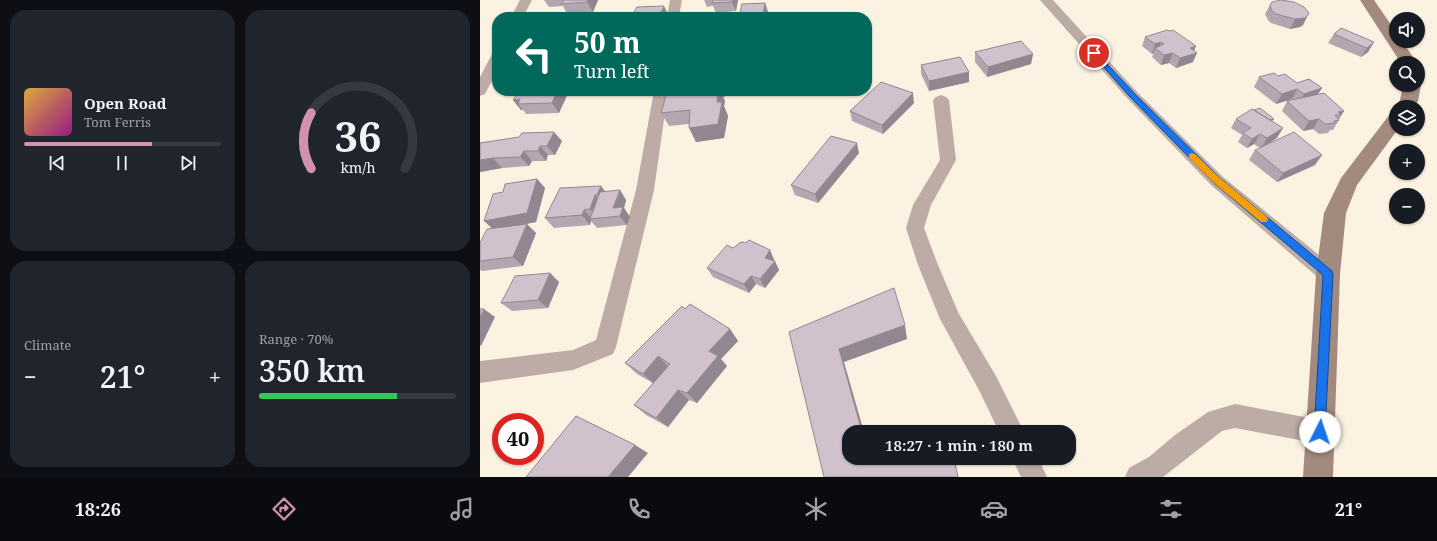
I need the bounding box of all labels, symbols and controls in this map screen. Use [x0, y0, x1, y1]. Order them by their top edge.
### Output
map controls [1389, 12, 1425, 224]
button: sound [1389, 12, 1425, 48]
text: 50 m [574, 23, 641, 61]
icon: left [508, 28, 560, 80]
pin [1077, 36, 1111, 70]
icon: arrive [1083, 42, 1105, 64]
button: search [1389, 56, 1425, 92]
text: Turn left [574, 59, 649, 83]
text: Open Road [84, 93, 167, 113]
button: layers [1389, 100, 1425, 136]
text: 36 [334, 107, 381, 163]
text: Tom Ferris [84, 113, 151, 131]
button: + [1389, 144, 1425, 180]
icon: previous [46, 152, 68, 174]
icon: pause [111, 152, 133, 174]
icon: next [177, 152, 199, 174]
text: km/h [340, 157, 375, 176]
button: − [1389, 188, 1425, 224]
text: Range · 70% [259, 330, 333, 348]
text: Climate [24, 336, 71, 354]
text: 350 km [259, 350, 365, 391]
text: 21° [100, 356, 146, 397]
text: − [24, 361, 37, 391]
text: + [209, 361, 221, 391]
position arrow [1299, 411, 1341, 453]
speed limit sign: 40 [492, 413, 544, 465]
text: 18:27 · 1 min · 180 m [885, 435, 1033, 455]
icon: directions [270, 495, 298, 523]
icon: music [448, 495, 476, 523]
icon: phone [625, 495, 653, 523]
icon: climate [802, 495, 830, 523]
icon: car [980, 495, 1008, 523]
icon: filters [1157, 495, 1185, 523]
text: 18:26 [75, 497, 121, 521]
text: 21° [1335, 497, 1362, 521]

